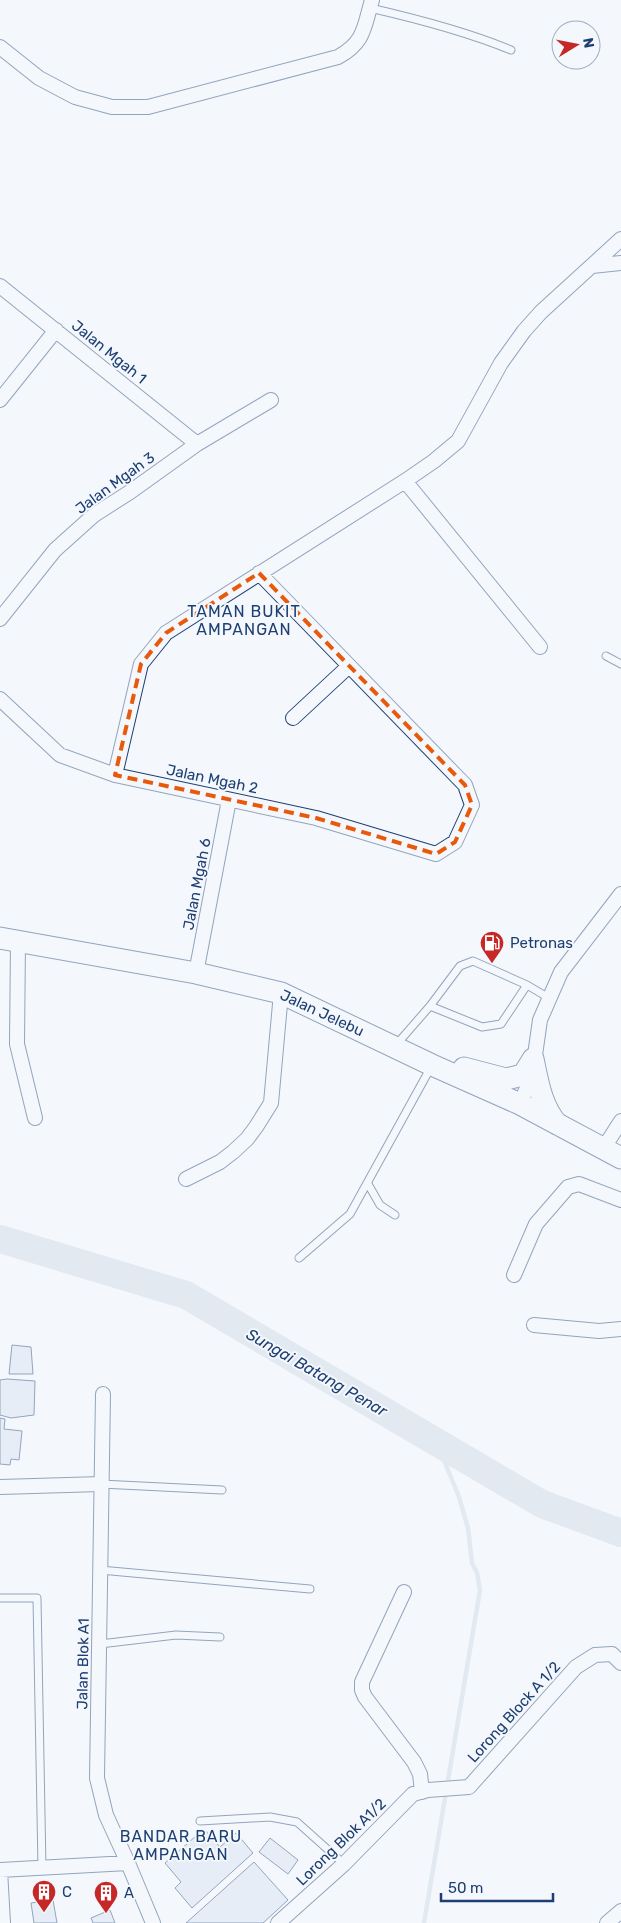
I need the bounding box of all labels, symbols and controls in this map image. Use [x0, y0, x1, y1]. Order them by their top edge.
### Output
north arrow [551, 20, 601, 70]
text: N [579, 36, 598, 49]
street label: Jalan Mgah 1 [68, 316, 150, 388]
street label: Jalan Mgah 3 [72, 448, 158, 518]
district label: TAMAN BUKIT AMPANGAN [187, 602, 301, 639]
street label: Jalan Mgah 2 [165, 761, 260, 798]
street label: Jalan Mgah 6 [179, 836, 215, 932]
fuel station icon: Petronas [479, 930, 505, 964]
place label: Petronas [510, 934, 573, 952]
street label: Jalan Jelebu [277, 986, 367, 1040]
water label: Sungai Batang Penar [243, 1324, 391, 1421]
street label: Jalan Blok A1 [73, 1618, 93, 1710]
street label: Lorong Block A 1/2 [464, 1658, 564, 1766]
street label: Lorong Blok A1/2 [292, 1795, 390, 1889]
district label: BANDAR BARU AMPANGAN [120, 1827, 242, 1864]
scale bar [441, 1870, 554, 1902]
building icon: C [31, 1879, 57, 1913]
text: 50 m [448, 1879, 483, 1897]
building icon: A [93, 1880, 119, 1914]
place label: C [62, 1883, 72, 1901]
place label: A [124, 1884, 134, 1902]

